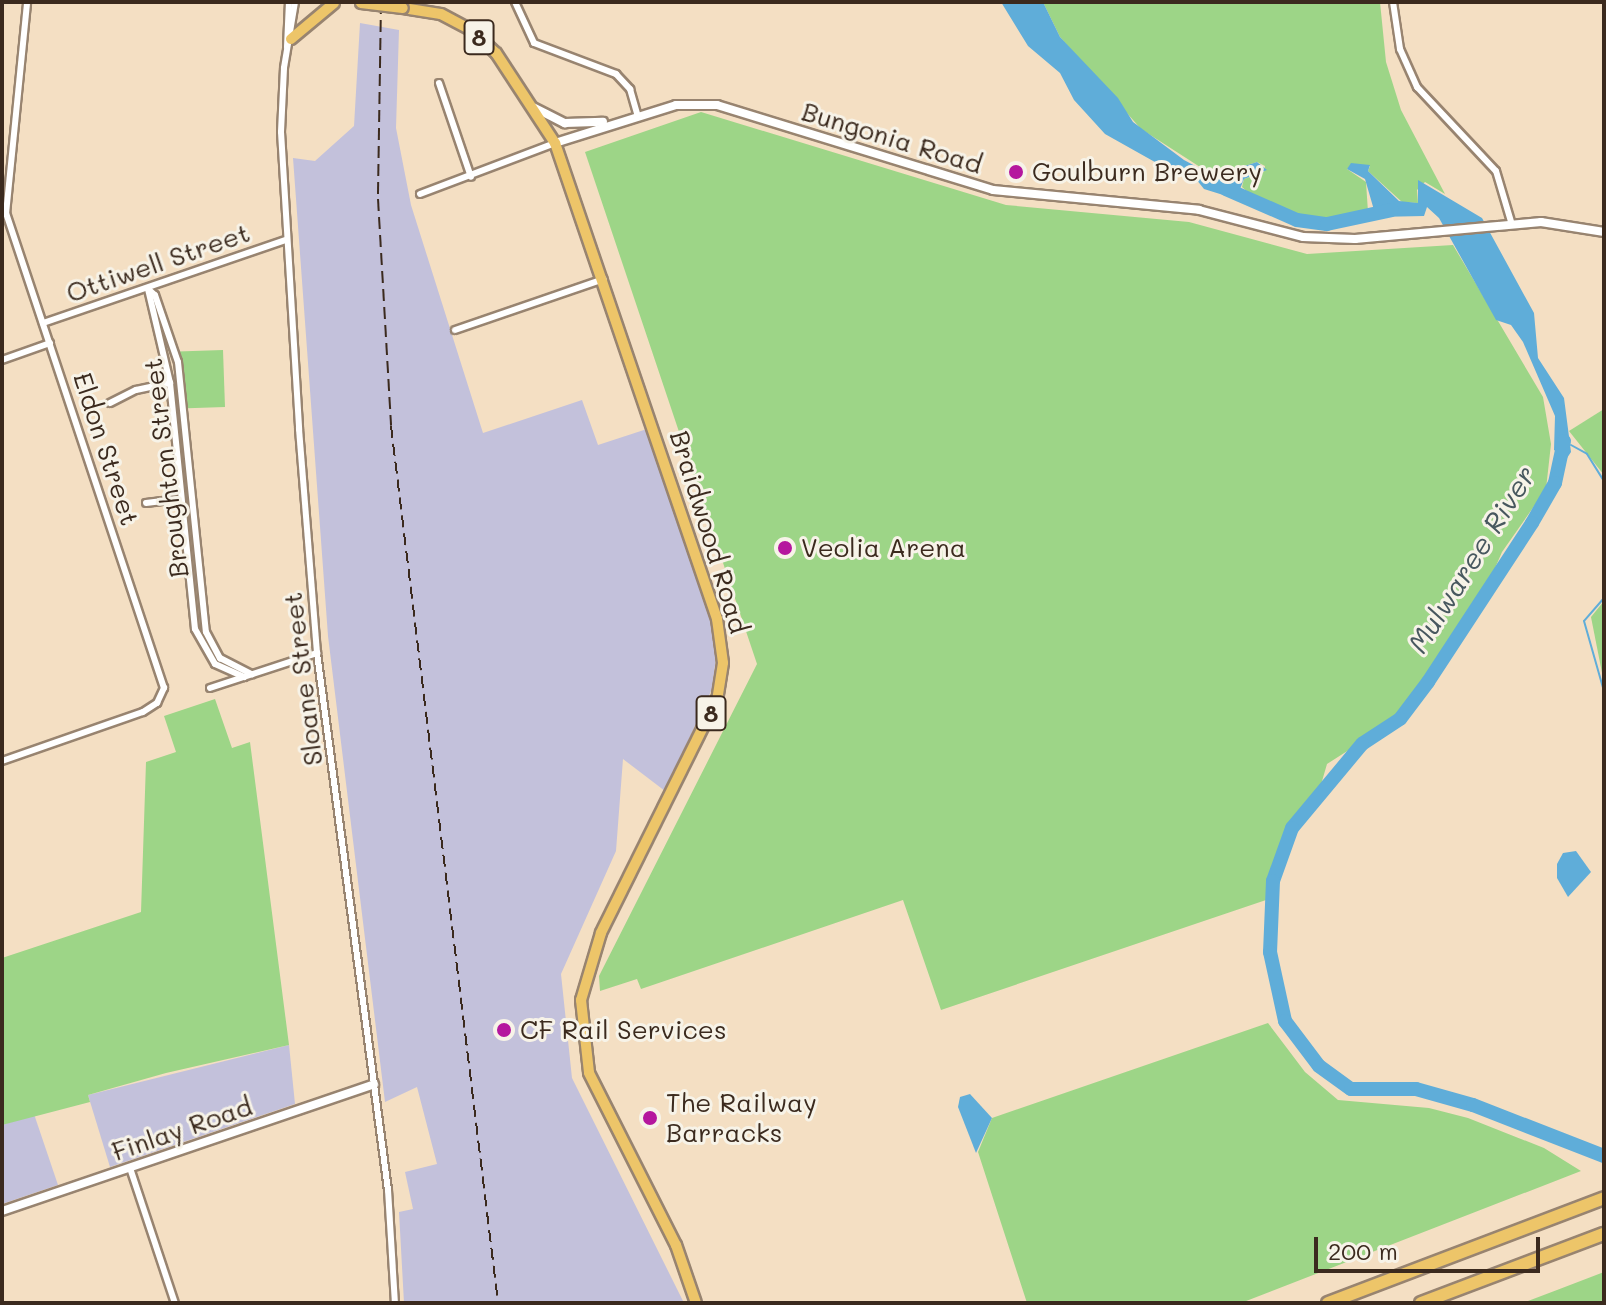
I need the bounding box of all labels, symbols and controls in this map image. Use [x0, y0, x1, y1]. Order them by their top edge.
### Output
road number: 8 [463, 17, 495, 57]
street label: Bungonia Road [798, 96, 986, 180]
place label: Goulburn Brewery [1032, 156, 1262, 188]
marker: Goulburn Brewery [1007, 163, 1025, 181]
street label: Ottiwell Street [62, 217, 254, 309]
street label: Broughton Street [137, 356, 195, 580]
street label: Eldon Street [67, 369, 145, 529]
street label: Braidwood Road [663, 427, 755, 637]
water label: Mulwaree River [1400, 459, 1542, 659]
place label: Veolia Arena [801, 532, 966, 564]
marker: Veolia Arena [776, 539, 794, 557]
street label: Sloane Street [277, 591, 329, 767]
road number: 8 [695, 693, 727, 733]
place label: CF Rail Services [520, 1014, 727, 1046]
marker: CF Rail Services [495, 1021, 513, 1039]
place label: The Railway Barracks [666, 1087, 817, 1148]
street label: Finlay Road [108, 1090, 256, 1168]
marker: The Railway Barracks [641, 1109, 659, 1127]
scale bar [1318, 1221, 1544, 1271]
text: 200 m [1328, 1235, 1398, 1266]

